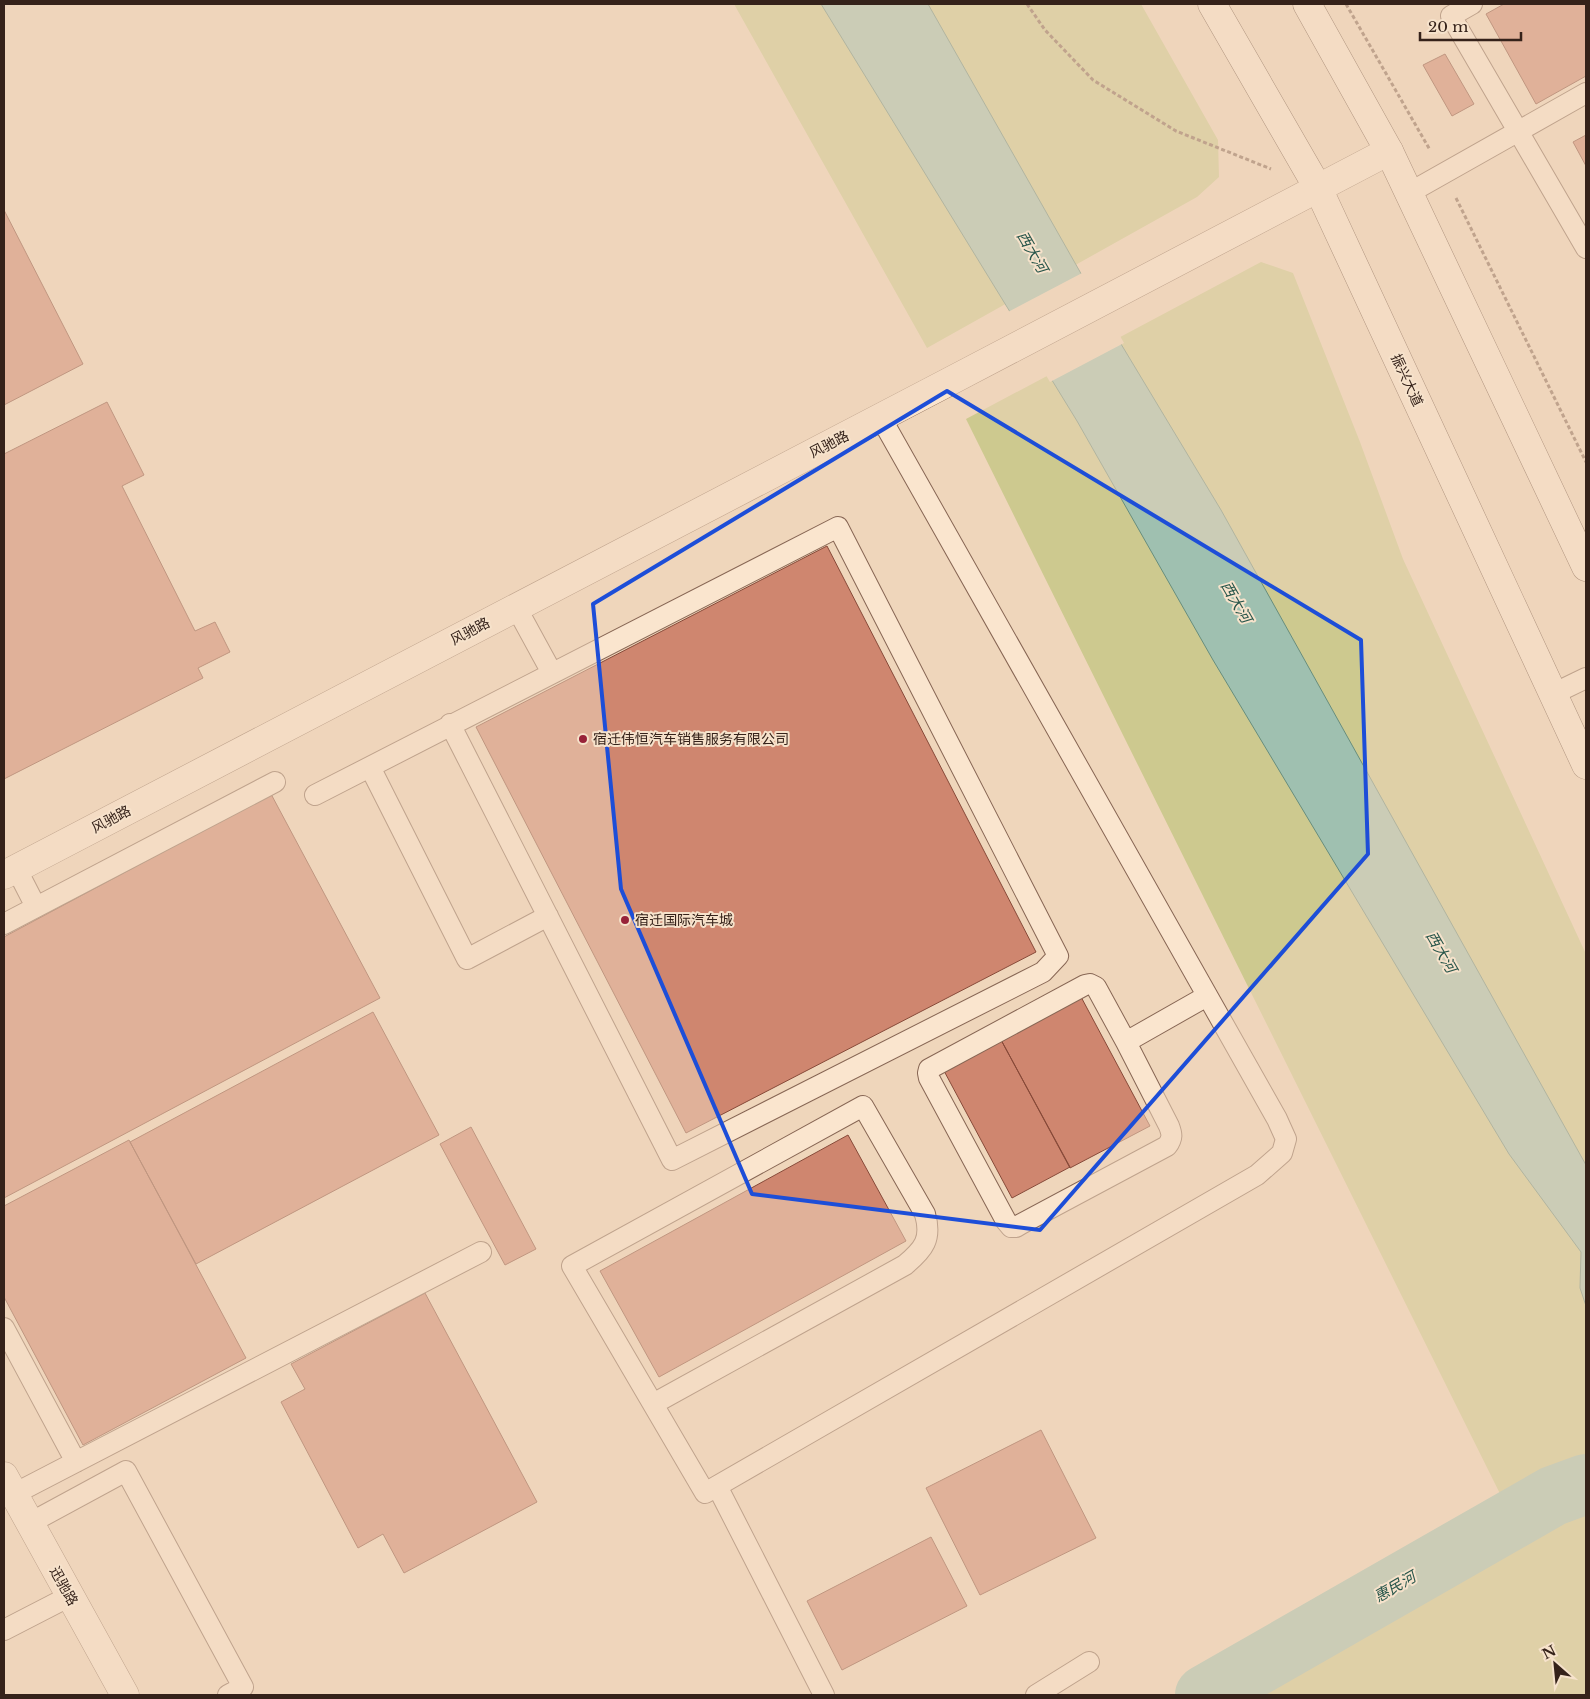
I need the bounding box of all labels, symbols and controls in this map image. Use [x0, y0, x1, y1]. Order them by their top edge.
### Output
scale bar [1420, 10, 1521, 42]
text: 20 m [1428, 17, 1468, 36]
water label: 西大河 [1013, 228, 1053, 279]
street label: 振兴大道 [1387, 351, 1427, 409]
street label: 风驰路 [806, 426, 852, 462]
water label: 西大河 [1217, 578, 1257, 629]
street label: 风驰路 [447, 613, 493, 649]
place label: 宿迁伟恒汽车销售服务有限公司 [593, 730, 789, 748]
marker: 宿迁伟恒汽车销售服务有限公司 [577, 733, 589, 745]
street label: 风驰路 [88, 801, 134, 837]
place label: 宿迁国际汽车城 [635, 911, 733, 929]
marker: 宿迁国际汽车城 [619, 914, 631, 926]
water label: 西大河 [1422, 928, 1462, 979]
street label: 迅驰路 [46, 1563, 82, 1609]
water label: 惠民河 [1371, 1566, 1422, 1606]
north arrow [1530, 1639, 1580, 1689]
text: N [1539, 1641, 1559, 1663]

